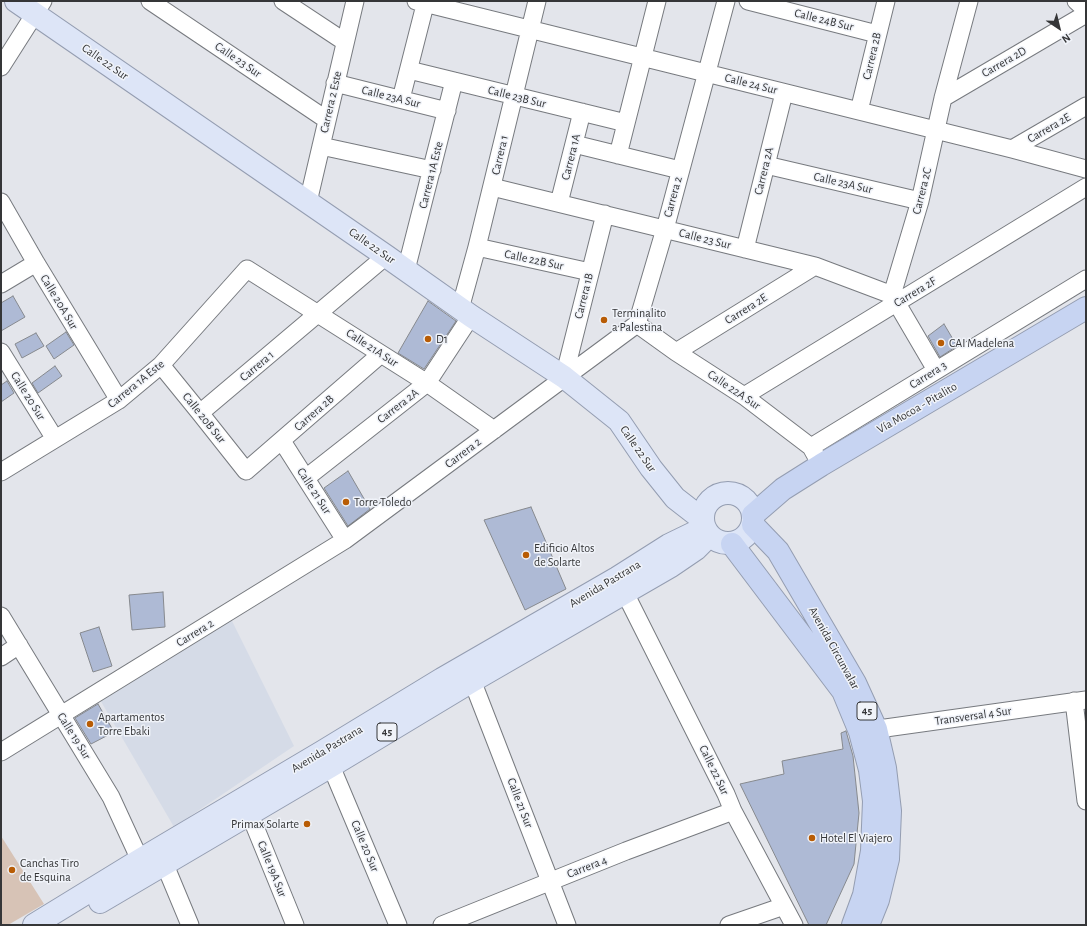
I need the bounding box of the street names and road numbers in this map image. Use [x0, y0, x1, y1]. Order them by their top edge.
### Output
street label: Calle 24B Sur [793, 6, 855, 34]
street label: Carrera 2B [860, 31, 884, 81]
street label: Calle 23 Sur [212, 39, 264, 81]
street label: Calle 22 Sur [79, 41, 131, 83]
street label: Carrera 2D [979, 43, 1029, 81]
street label: Carrera 2 Este [317, 70, 345, 134]
street label: Calle 24 Sur [723, 70, 779, 98]
street label: Calle 23A Sur [360, 83, 422, 111]
street label: Calle 23B Sur [486, 83, 548, 111]
street label: Carrera 2E [1025, 110, 1073, 146]
street label: Carrera 1A [558, 132, 584, 182]
street label: Carrera 1 [488, 134, 512, 176]
street label: Carrera 1A Este [416, 140, 446, 210]
street label: Carrera 2A [751, 146, 777, 196]
street label: Carrera 2C [909, 166, 935, 216]
street label: Calle 23A Sur [812, 169, 874, 197]
street label: Carrera 2 [661, 175, 685, 219]
street label: Calle 22 Sur [346, 225, 398, 267]
street label: Calle 23 Sur [677, 226, 733, 252]
street label: Calle 22B Sur [503, 247, 565, 273]
street label: Calle 20A Sur [37, 272, 81, 332]
street label: Carrera 1B [571, 272, 597, 320]
street label: Carrera 2F [891, 274, 939, 310]
street label: Carrera 2E [722, 290, 770, 328]
street label: Calle 21A Sur [343, 326, 401, 370]
street label: Carrera 1 [237, 348, 277, 384]
street label: Carrera 1A Este [105, 357, 167, 411]
street label: Carrera 3 [907, 358, 949, 392]
street label: Calle 22A Sur [705, 367, 763, 413]
street label: Calle 20 Sur [7, 369, 49, 423]
street label: Vía Mocoa - Pitalito [874, 379, 960, 437]
street label: Carrera 2A [374, 385, 422, 427]
street label: Calle 20B Sur [179, 390, 229, 446]
street label: Carrera 2B [291, 392, 337, 434]
street label: Calle 22 Sur [617, 423, 659, 475]
street label: Carrera 2 [442, 435, 484, 471]
street label: Calle 21 Sur [294, 465, 334, 517]
street label: Avenida Pastrana [567, 557, 643, 611]
street label: Avenida Circunvalar [805, 604, 863, 692]
street label: Carrera 2 [174, 616, 216, 650]
road number: 45 [857, 702, 877, 720]
street label: Transversal 4 Sur [934, 703, 1012, 729]
street label: Calle 19 Sur [54, 710, 94, 762]
street label: Avenida Pastrana [289, 722, 365, 776]
road number: 45 [377, 723, 397, 741]
street label: Calle 22 Sur [696, 743, 732, 797]
street label: Calle 21 Sur [504, 776, 536, 830]
street label: Calle 20 Sur [348, 818, 382, 874]
street label: Calle 19A Sur [254, 839, 290, 899]
street label: Carrera 4 [565, 853, 609, 881]

